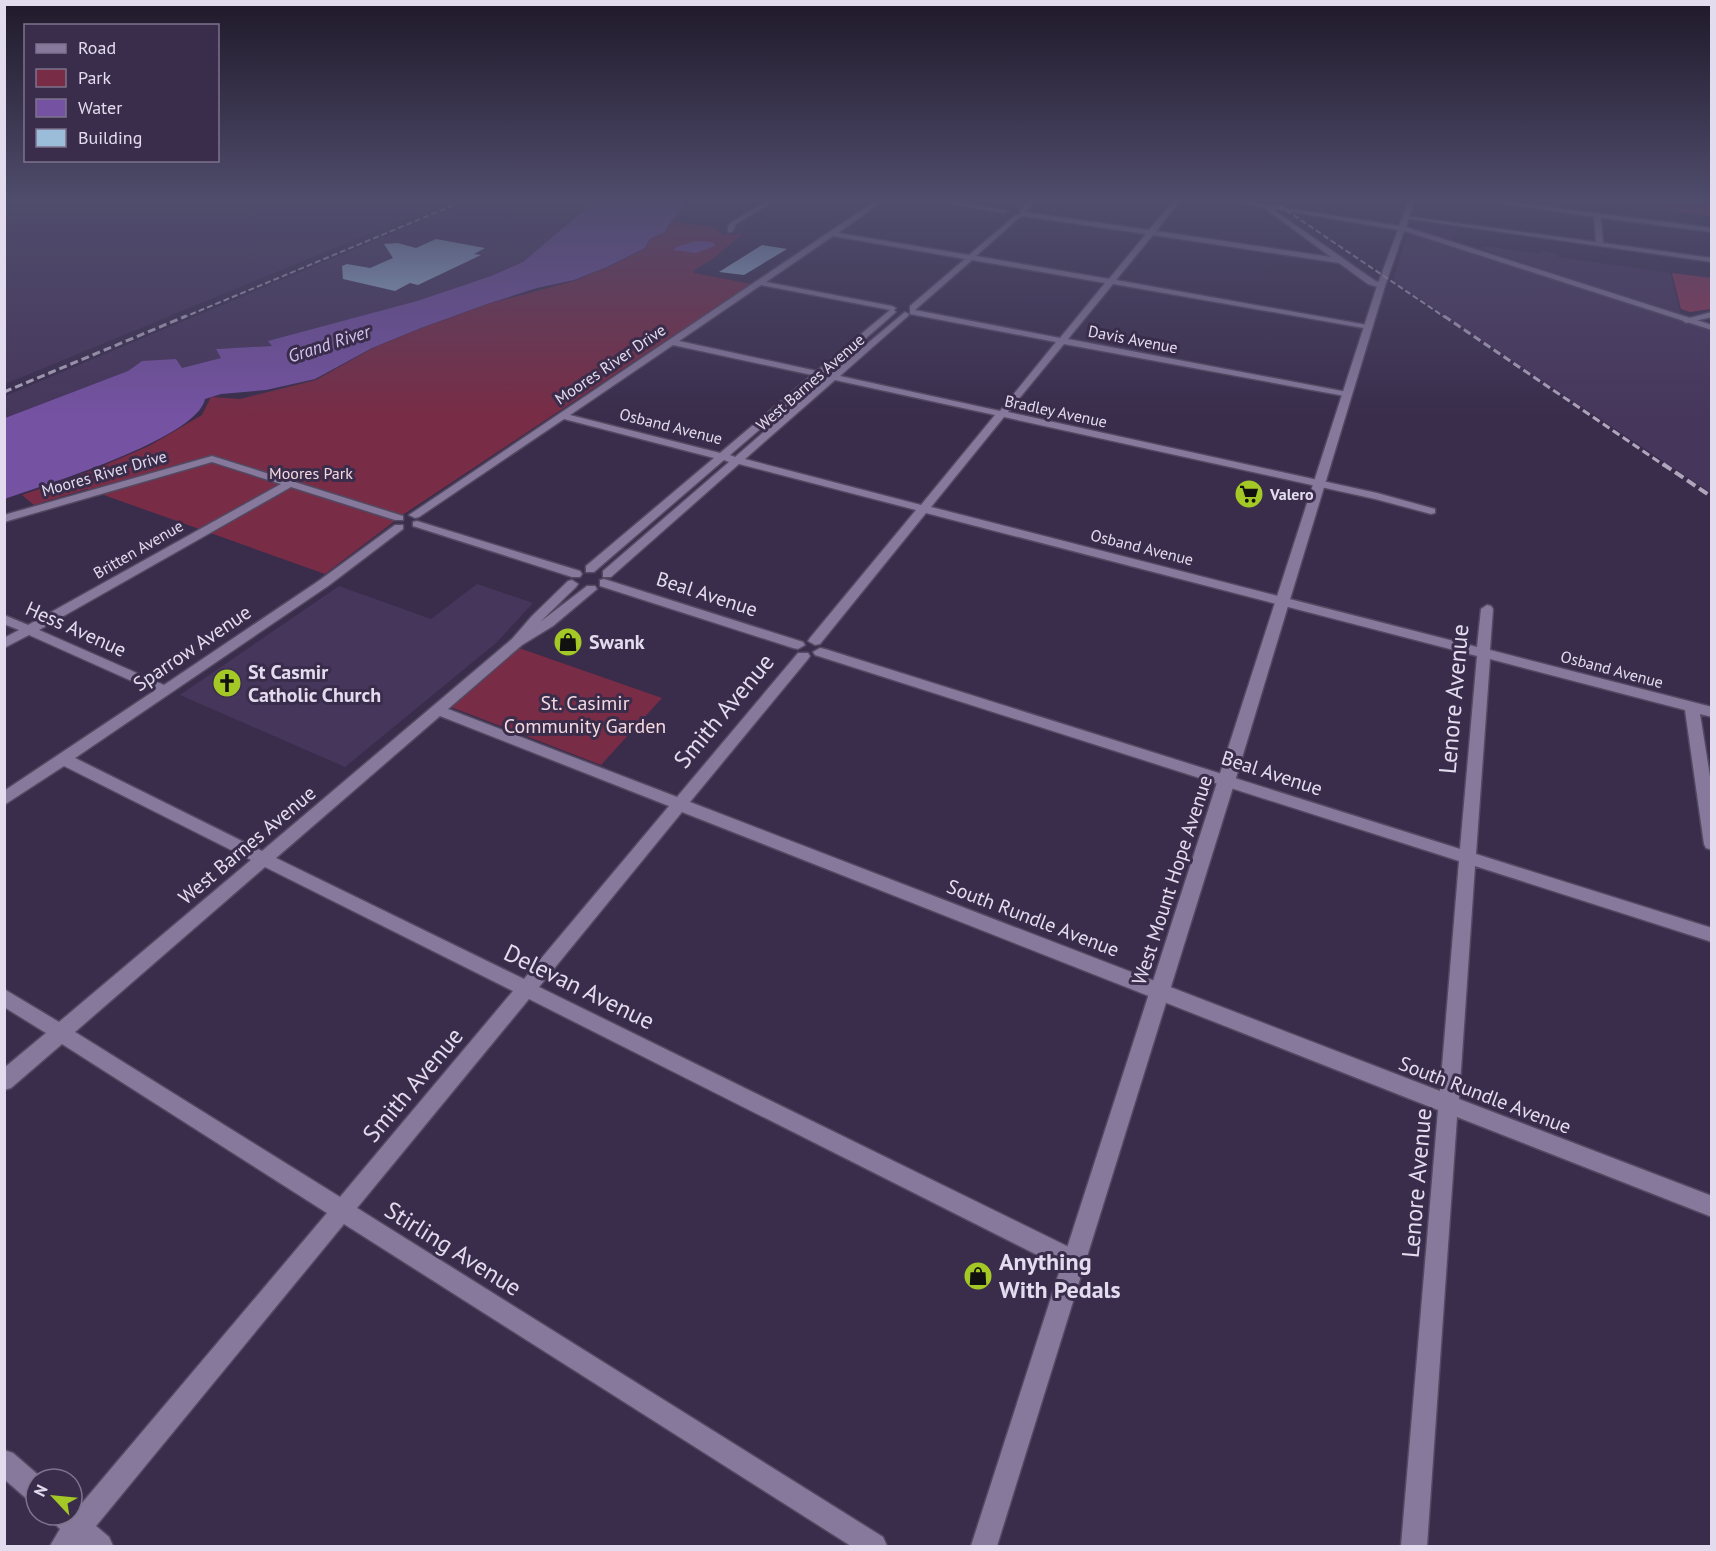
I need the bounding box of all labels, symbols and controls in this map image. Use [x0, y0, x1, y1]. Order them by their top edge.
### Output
legend [24, 24, 219, 162]
text: Road [78, 36, 116, 59]
text: Park [78, 66, 111, 89]
text: Water [78, 96, 122, 119]
text: Building [78, 126, 142, 149]
water label: Grand River [285, 319, 374, 368]
street label: Moores River Drive [551, 320, 669, 408]
street label: Davis Avenue [1086, 321, 1180, 357]
street label: West Barnes Avenue [752, 329, 868, 435]
street label: Bradley Avenue [1003, 390, 1109, 432]
street label: Osband Avenue [617, 404, 725, 448]
street label: Moores River Drive [39, 446, 169, 500]
park label: Moores Park [269, 463, 353, 483]
supermarket icon: Valero [1233, 478, 1265, 510]
place label: Valero [1269, 484, 1314, 504]
street label: Britten Avenue [90, 515, 186, 583]
street label: Osband Avenue [1088, 525, 1196, 569]
street label: Beal Avenue [653, 565, 761, 623]
street label: Hess Avenue [22, 595, 130, 663]
street label: Sparrow Avenue [128, 599, 256, 697]
street label: Lenore Avenue [1432, 623, 1475, 775]
shop icon: Swank [552, 626, 584, 658]
place label: Swank [589, 629, 645, 655]
street label: Osband Avenue [1559, 646, 1665, 692]
street label: Smith Avenue [667, 647, 781, 774]
place label: St Casmir Catholic Church [248, 659, 381, 708]
church icon: St Casmir Catholic Church [211, 667, 243, 699]
park label: St. Casimir Community Garden [504, 690, 666, 739]
street label: Beal Avenue [1218, 744, 1326, 802]
street label: West Mount Hope Avenue [1126, 772, 1218, 988]
street label: West Barnes Avenue [173, 780, 321, 910]
street label: South Rundle Avenue [943, 873, 1123, 963]
street label: Delevan Avenue [499, 937, 660, 1036]
street label: Smith Avenue [356, 1021, 470, 1148]
street label: South Rundle Avenue [1395, 1050, 1575, 1140]
street label: Lenore Avenue [1395, 1107, 1438, 1259]
street label: Stirling Avenue [379, 1194, 527, 1303]
place label: Anything With Pedals [999, 1246, 1121, 1305]
shop icon: Anything With Pedals [962, 1260, 994, 1292]
north arrow [24, 1467, 84, 1527]
text: N [29, 1481, 52, 1500]

